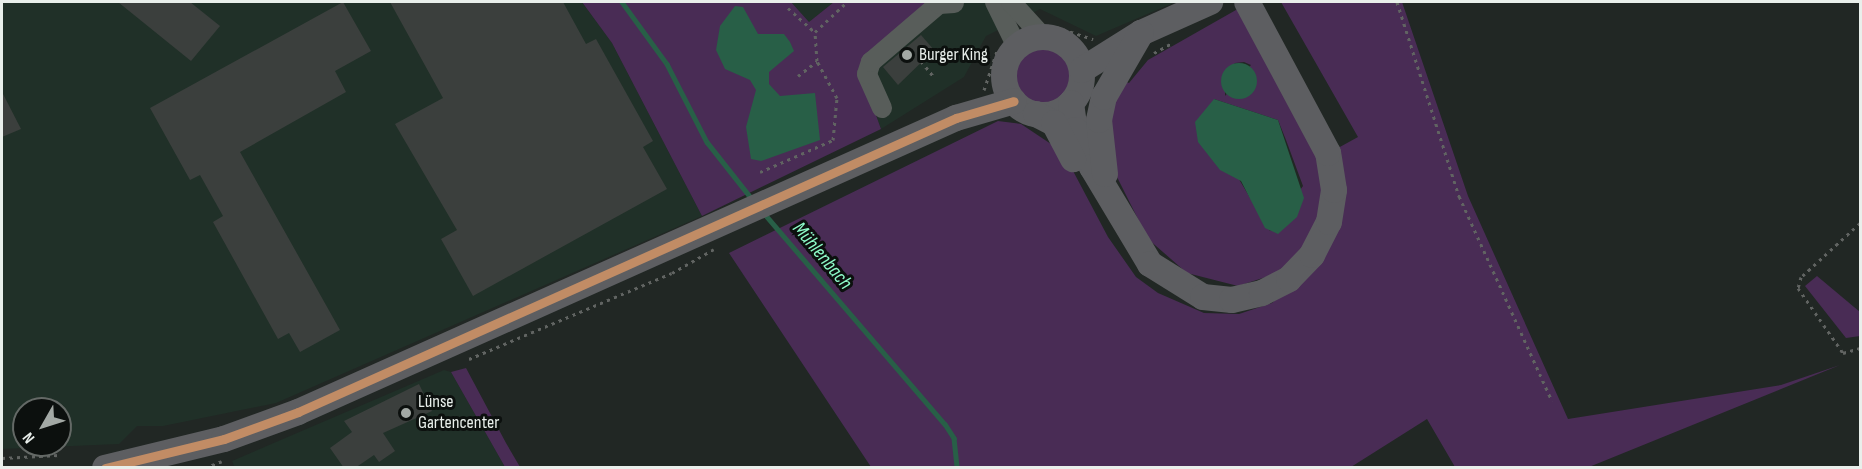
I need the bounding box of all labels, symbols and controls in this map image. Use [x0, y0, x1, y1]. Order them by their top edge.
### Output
place label: Burger King [919, 44, 988, 66]
marker: Burger King [900, 48, 914, 62]
water label: Mühlenbach [787, 217, 857, 295]
place label: Lünse Gartencenter [418, 392, 499, 434]
north arrow [12, 397, 72, 457]
marker: Lünse Gartencenter [399, 406, 413, 420]
text: N [19, 428, 39, 447]

